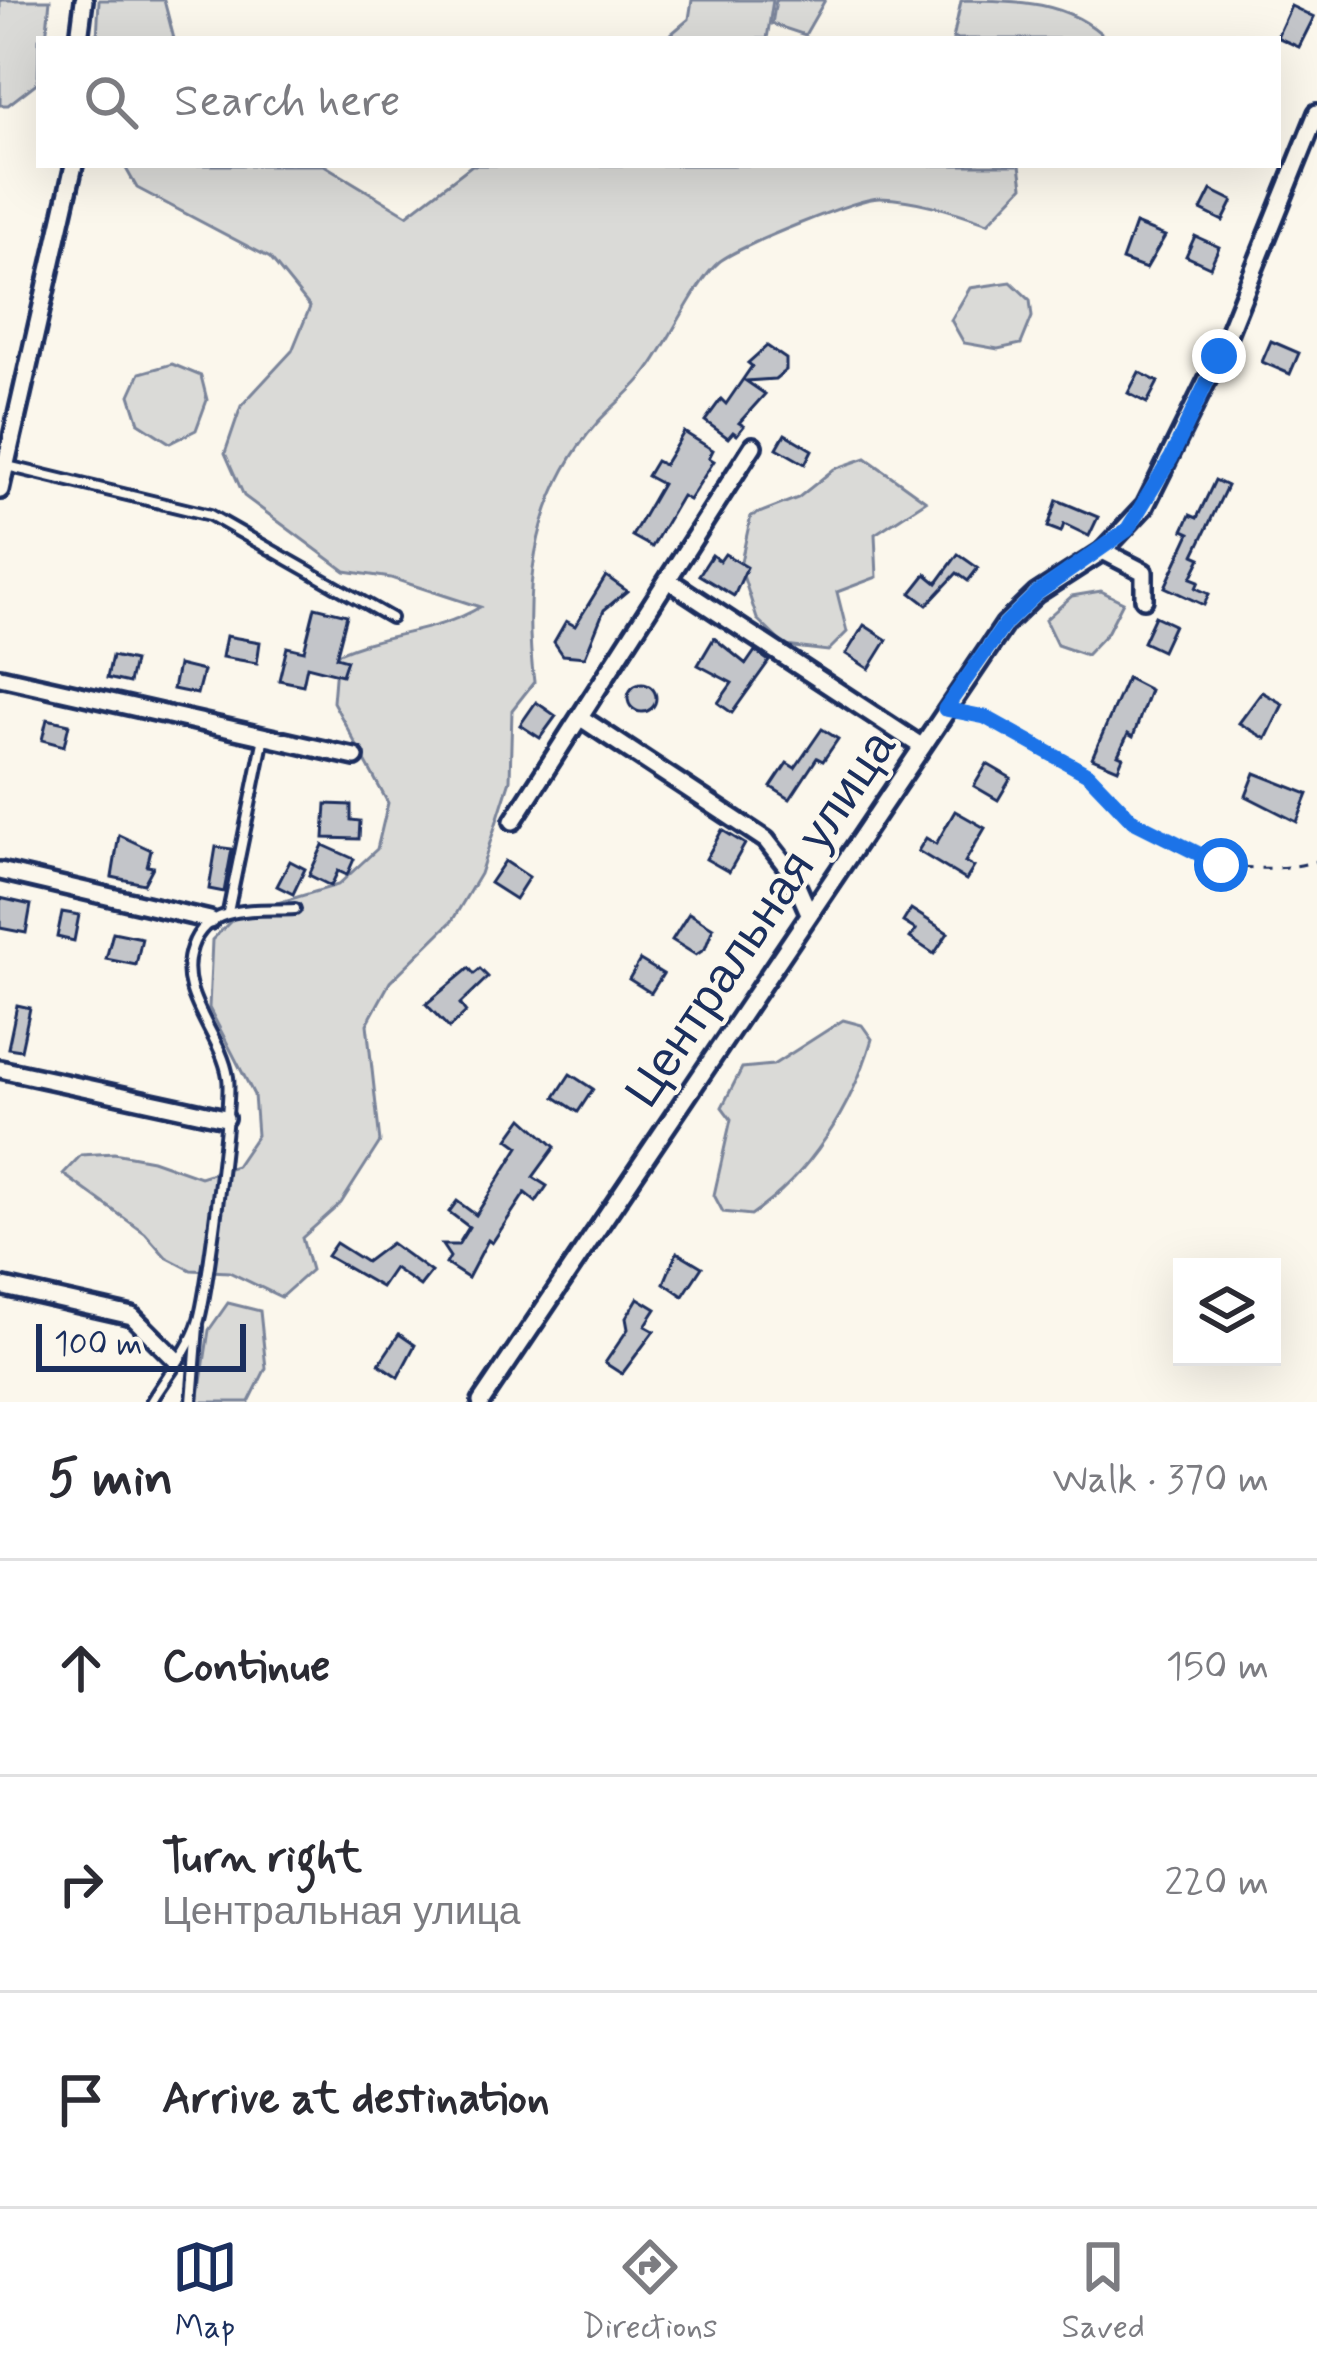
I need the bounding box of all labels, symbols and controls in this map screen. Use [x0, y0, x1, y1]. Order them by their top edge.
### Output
search box [36, 36, 1281, 168]
icon: search [78, 69, 144, 135]
text: Search here [174, 73, 401, 132]
route end [1192, 329, 1246, 383]
street label: Центральная улица [612, 719, 912, 1120]
route start [1194, 838, 1248, 892]
map controls [1173, 1258, 1281, 1366]
button: layers [1173, 1258, 1281, 1366]
scale bar [36, 1318, 246, 1371]
text: 100 m [54, 1323, 143, 1367]
text: 5 min [48, 1447, 173, 1513]
text: Walk · 370 m [1052, 1455, 1269, 1506]
icon: ahead [48, 1635, 114, 1701]
text: Continue [162, 1638, 330, 1697]
text: 150 m [1166, 1642, 1269, 1693]
text: Turn right [162, 1829, 362, 1888]
icon: right [48, 1851, 114, 1917]
text: 220 m [1164, 1858, 1269, 1909]
text: Центральная улица [162, 1888, 520, 1939]
icon: arrive [48, 2067, 114, 2133]
text: Arrive at destination [162, 2070, 550, 2129]
tab: Map [172, 2234, 238, 2350]
tab: Directions [582, 2234, 718, 2350]
tab: Saved [1062, 2234, 1145, 2350]

